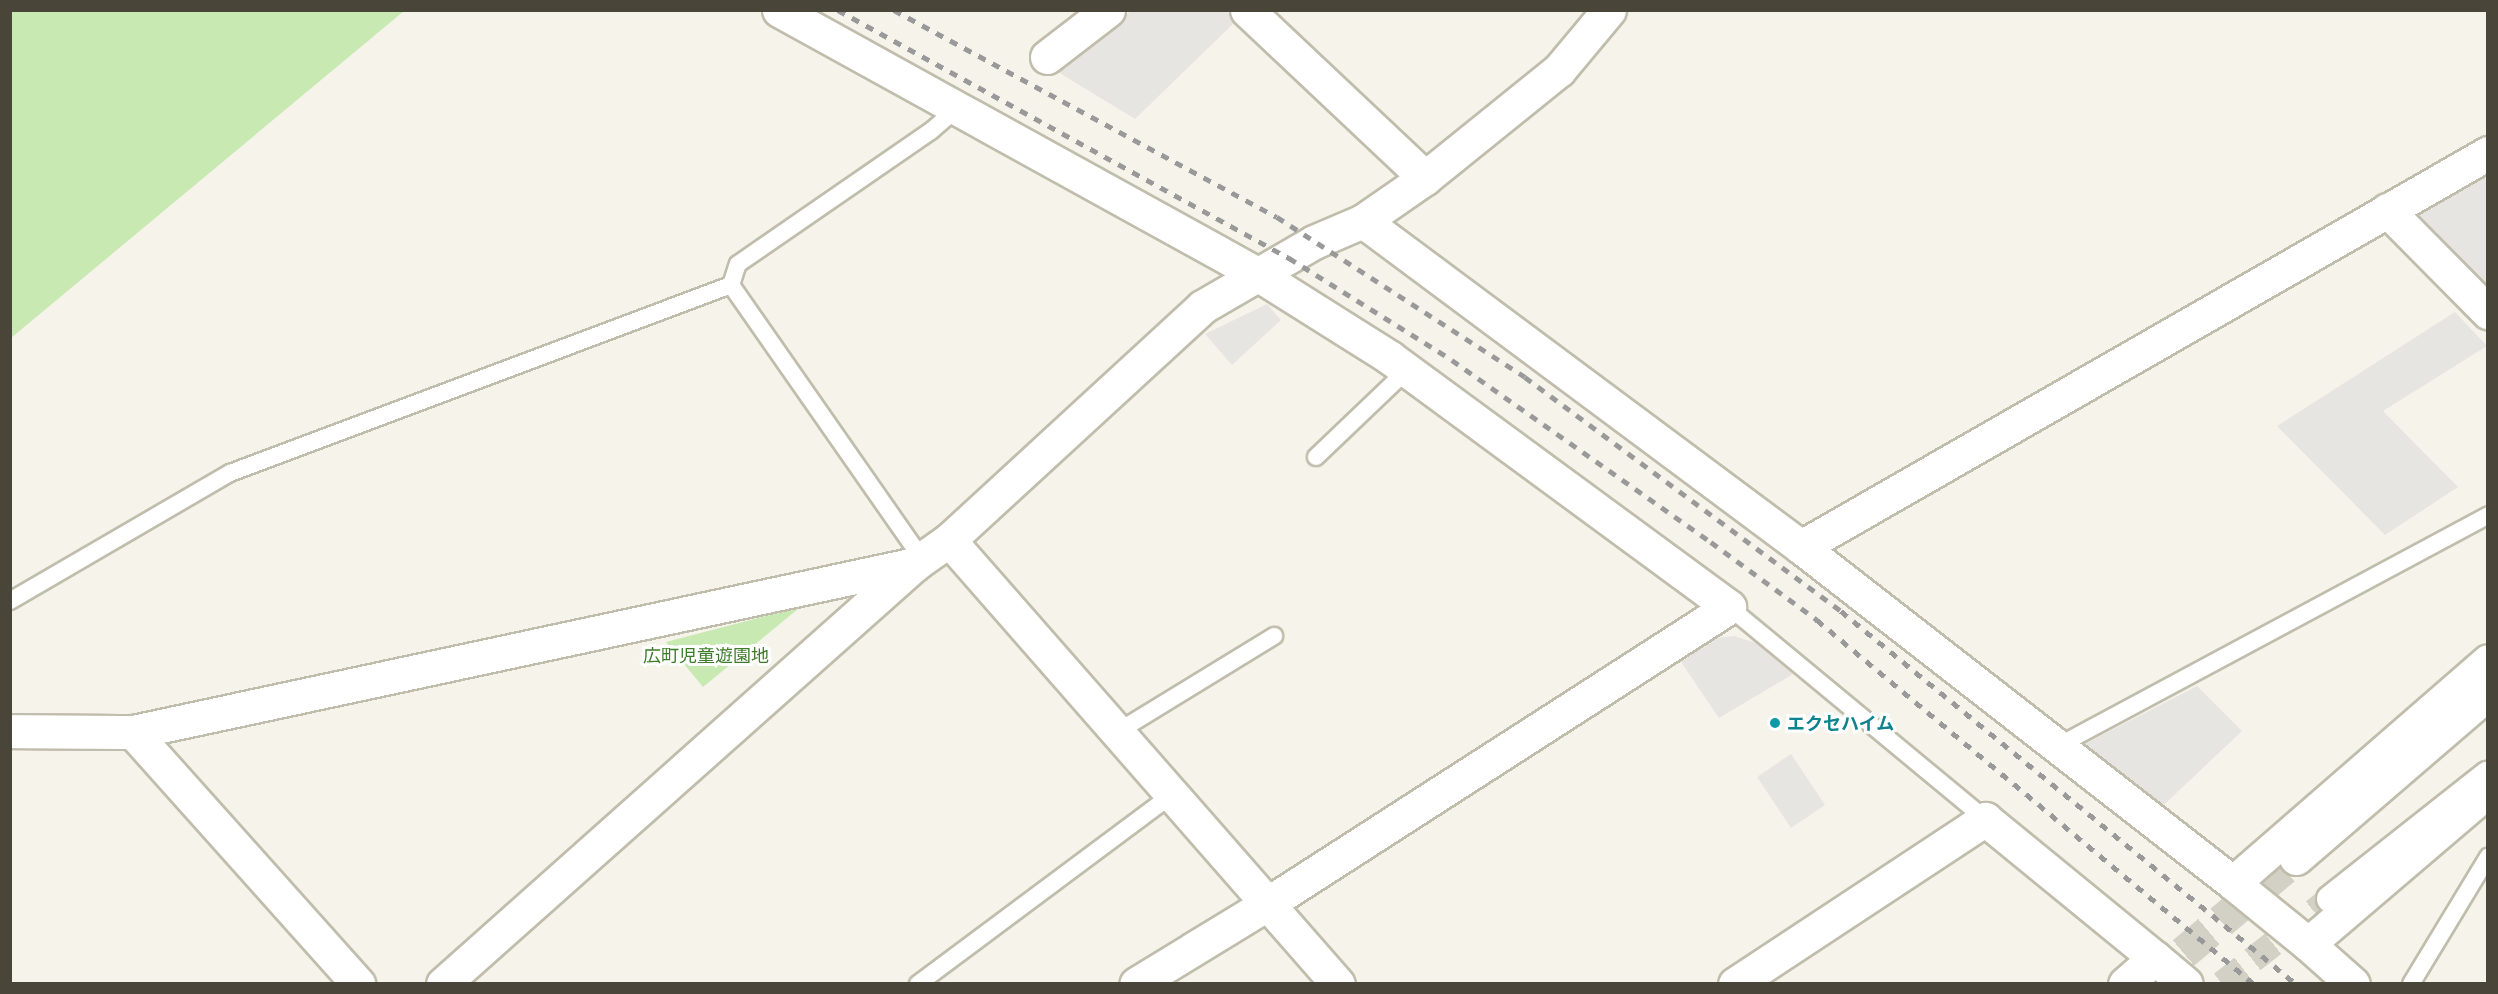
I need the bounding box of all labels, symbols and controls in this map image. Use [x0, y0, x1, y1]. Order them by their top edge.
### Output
park label: 広町児童遊園地 [643, 644, 769, 666]
place label: エクセハイム [1787, 712, 1895, 734]
marker: エクセハイム [1768, 716, 1782, 730]

